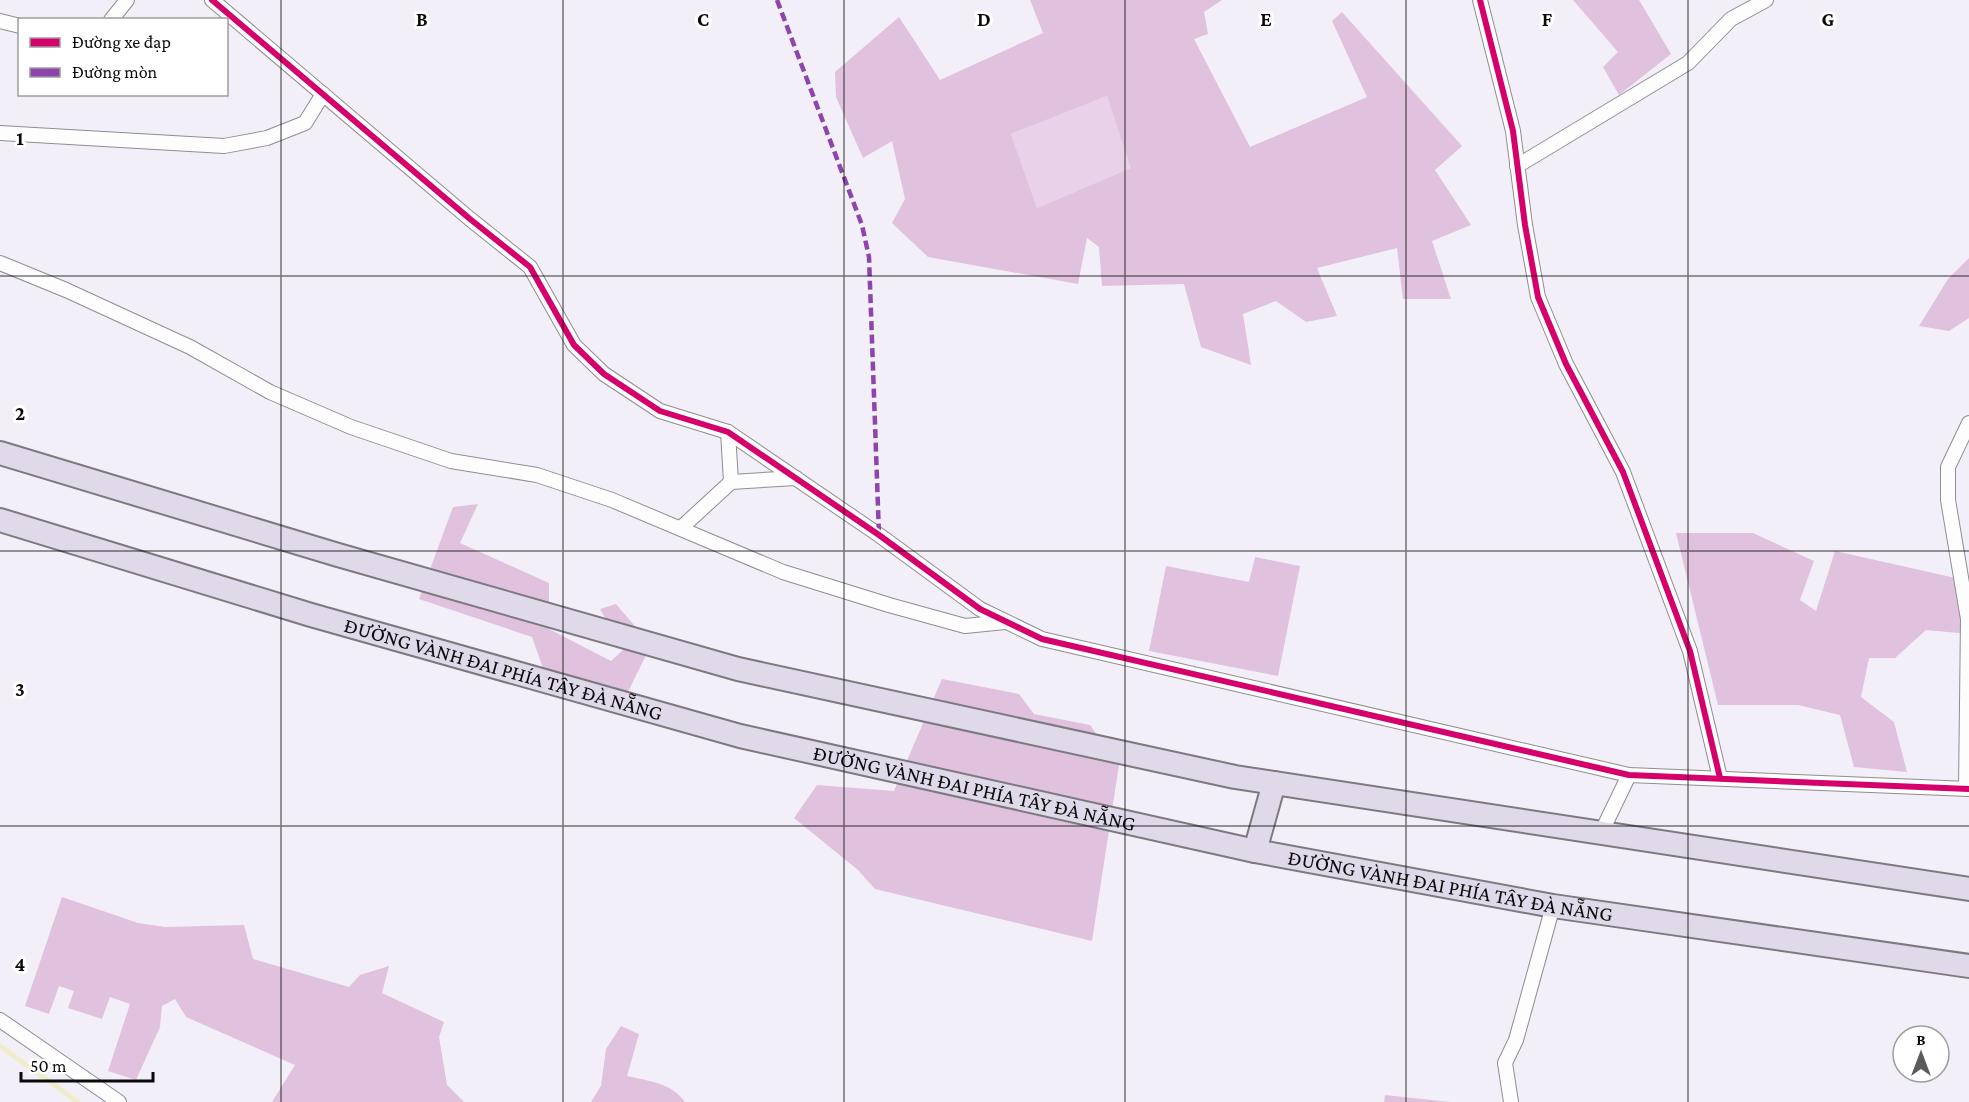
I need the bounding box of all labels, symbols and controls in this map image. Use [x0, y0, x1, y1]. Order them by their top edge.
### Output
text: B [416, 8, 428, 30]
text: C [697, 8, 709, 30]
text: D [977, 8, 991, 30]
text: E [1260, 8, 1272, 30]
text: F [1542, 8, 1553, 30]
text: G [1822, 8, 1835, 30]
legend [18, 18, 228, 96]
text: Đường xe đạp [72, 32, 171, 52]
text: Đường mòn [72, 62, 158, 82]
text: 1 [16, 127, 24, 149]
text: 2 [15, 402, 25, 424]
street label: ĐƯỜNG VÀNH ĐAI PHÍA TÂY ĐÀ NẴNG [341, 613, 665, 726]
text: 3 [15, 678, 25, 700]
street label: ĐƯỜNG VÀNH ĐAI PHÍA TÂY ĐÀ NẴNG [811, 741, 1138, 836]
street label: ĐƯỜNG VÀNH ĐAI PHÍA TÂY ĐÀ NẴNG [1286, 845, 1614, 926]
text: 4 [15, 953, 26, 975]
north arrow [1891, 1024, 1951, 1084]
text: B [1916, 1031, 1926, 1048]
scale bar [21, 1045, 153, 1083]
text: 50 m [30, 1056, 67, 1076]

